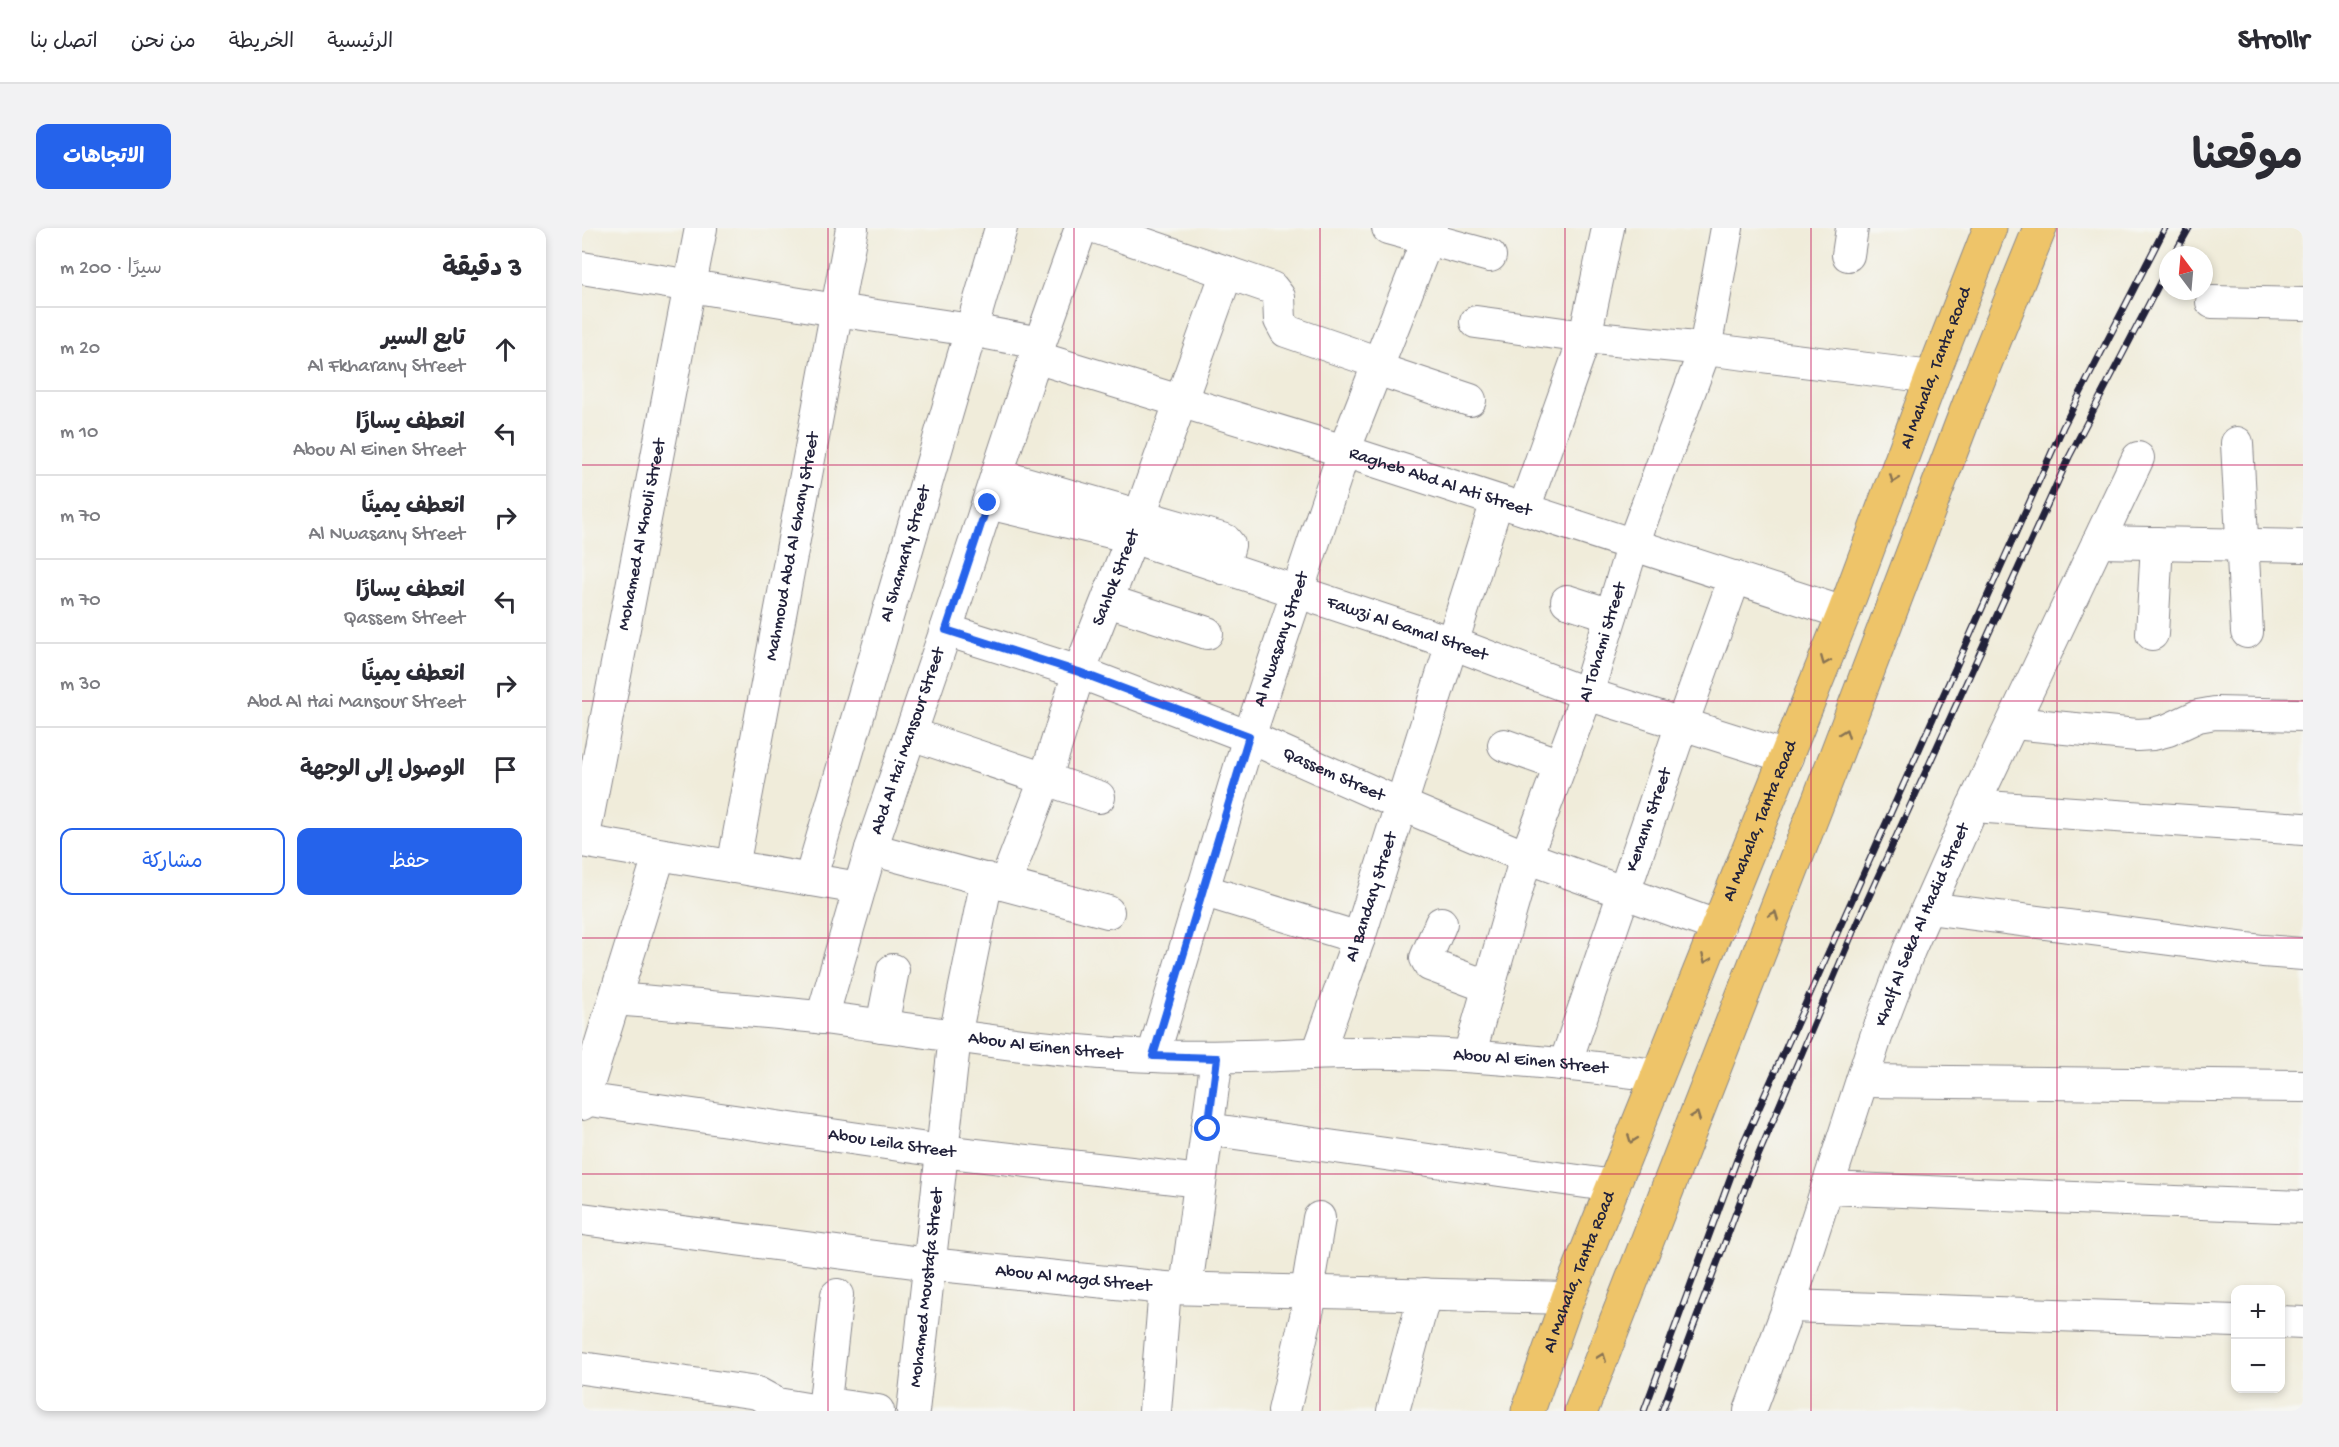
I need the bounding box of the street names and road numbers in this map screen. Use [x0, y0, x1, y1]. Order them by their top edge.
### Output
street label: Al Mahala, Tanta Road [1896, 283, 1977, 452]
street label: Mahmoud Abd Al Ghany Street [761, 429, 825, 663]
street label: Mohamed Al Khouli Street [613, 435, 671, 632]
street label: Ragheb Abd Al Ati Street [1346, 443, 1535, 522]
street label: Al Shamarly Street [876, 481, 936, 624]
street label: Sahlok Street [1088, 525, 1145, 629]
street label: Al Nwasany Street [1249, 568, 1314, 710]
street label: Al Tohami Street [1574, 579, 1631, 705]
street label: Fawzi Al Gamal Street [1323, 591, 1492, 667]
street label: Abd Al Hai Mansour Street [866, 643, 950, 837]
street label: Al Mahala, Tanta Road [1718, 736, 1802, 905]
street label: Qassem Street [1279, 743, 1389, 807]
street label: Kenanh Street [1621, 764, 1677, 875]
street label: Khalf Al Seka Al Hadid Street [1870, 819, 1975, 1030]
street label: Al Bandary Street [1341, 828, 1403, 965]
street label: Abou Al Einen Street [967, 1028, 1125, 1065]
street label: Abou Al Einen Street [1453, 1045, 1610, 1080]
street label: Abou Leila Street [827, 1124, 958, 1163]
street label: Mohamed Moustafa Street [905, 1185, 949, 1389]
street label: Al Mahala, Tanta Road [1539, 1187, 1621, 1356]
street label: Abou Al Magd Street [994, 1260, 1154, 1297]

